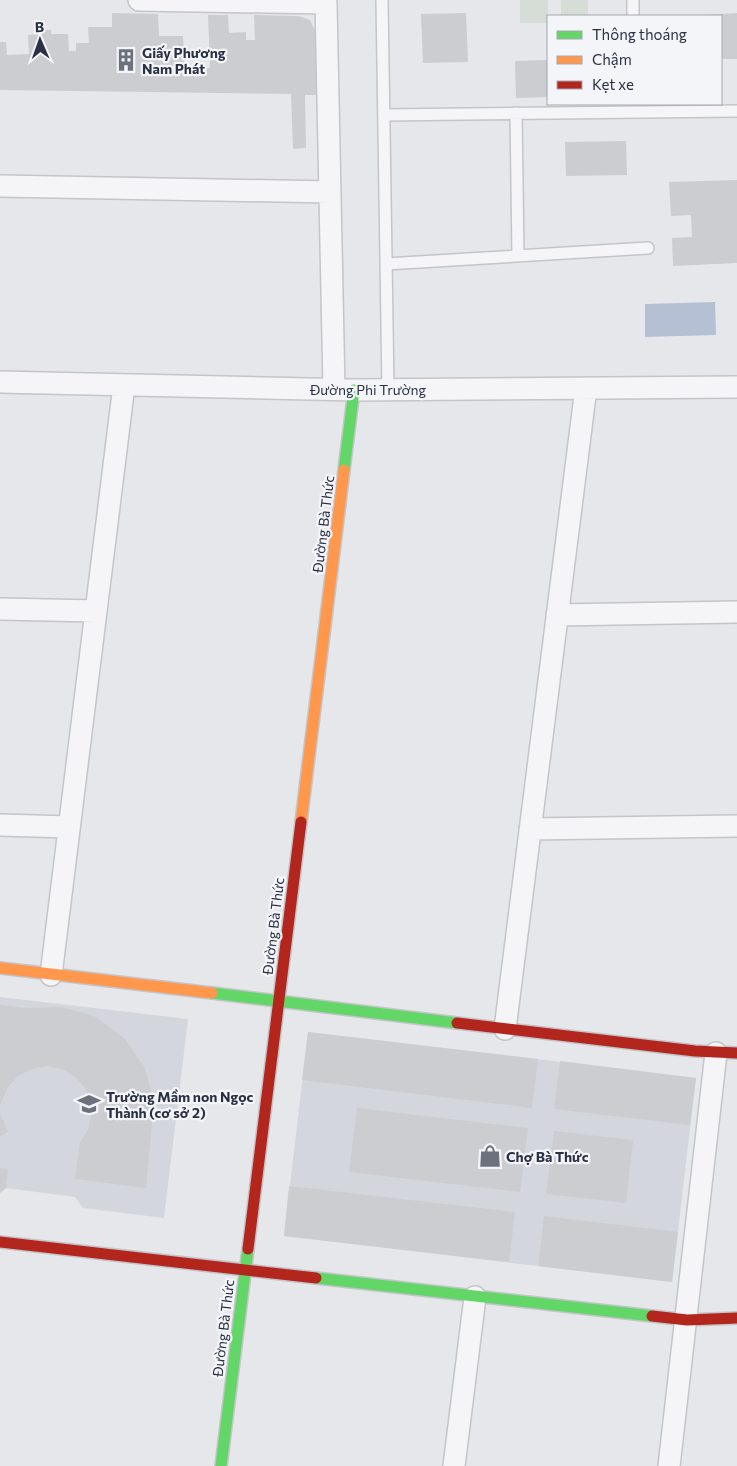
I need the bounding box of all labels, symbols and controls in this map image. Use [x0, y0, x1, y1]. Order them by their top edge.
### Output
north arrow [15, 15, 65, 65]
legend [547, 15, 722, 105]
text: B [35, 18, 44, 35]
text: Thông thoáng [592, 25, 687, 43]
place label: Giấy Phương Nam Phát [142, 44, 226, 77]
building icon: Giấy Phương Nam Phát [113, 47, 139, 73]
text: Chậm [592, 50, 632, 68]
text: Kẹt xe [592, 75, 634, 93]
street label: Đường Phi Trường [309, 381, 426, 398]
street label: Đường Bà Thức [308, 474, 337, 575]
street label: Đường Bà Thức [258, 876, 287, 977]
place label: Trường Mầm non Ngọc Thành (cơ sở 2) [106, 1088, 254, 1121]
school or university icon: Trường Mầm non Ngọc Thành (cơ sở 2) [76, 1091, 102, 1117]
shop icon: Chợ Bà Thức [477, 1143, 503, 1169]
place label: Chợ Bà Thức [506, 1148, 589, 1165]
street label: Đường Bà Thức [208, 1278, 237, 1379]

